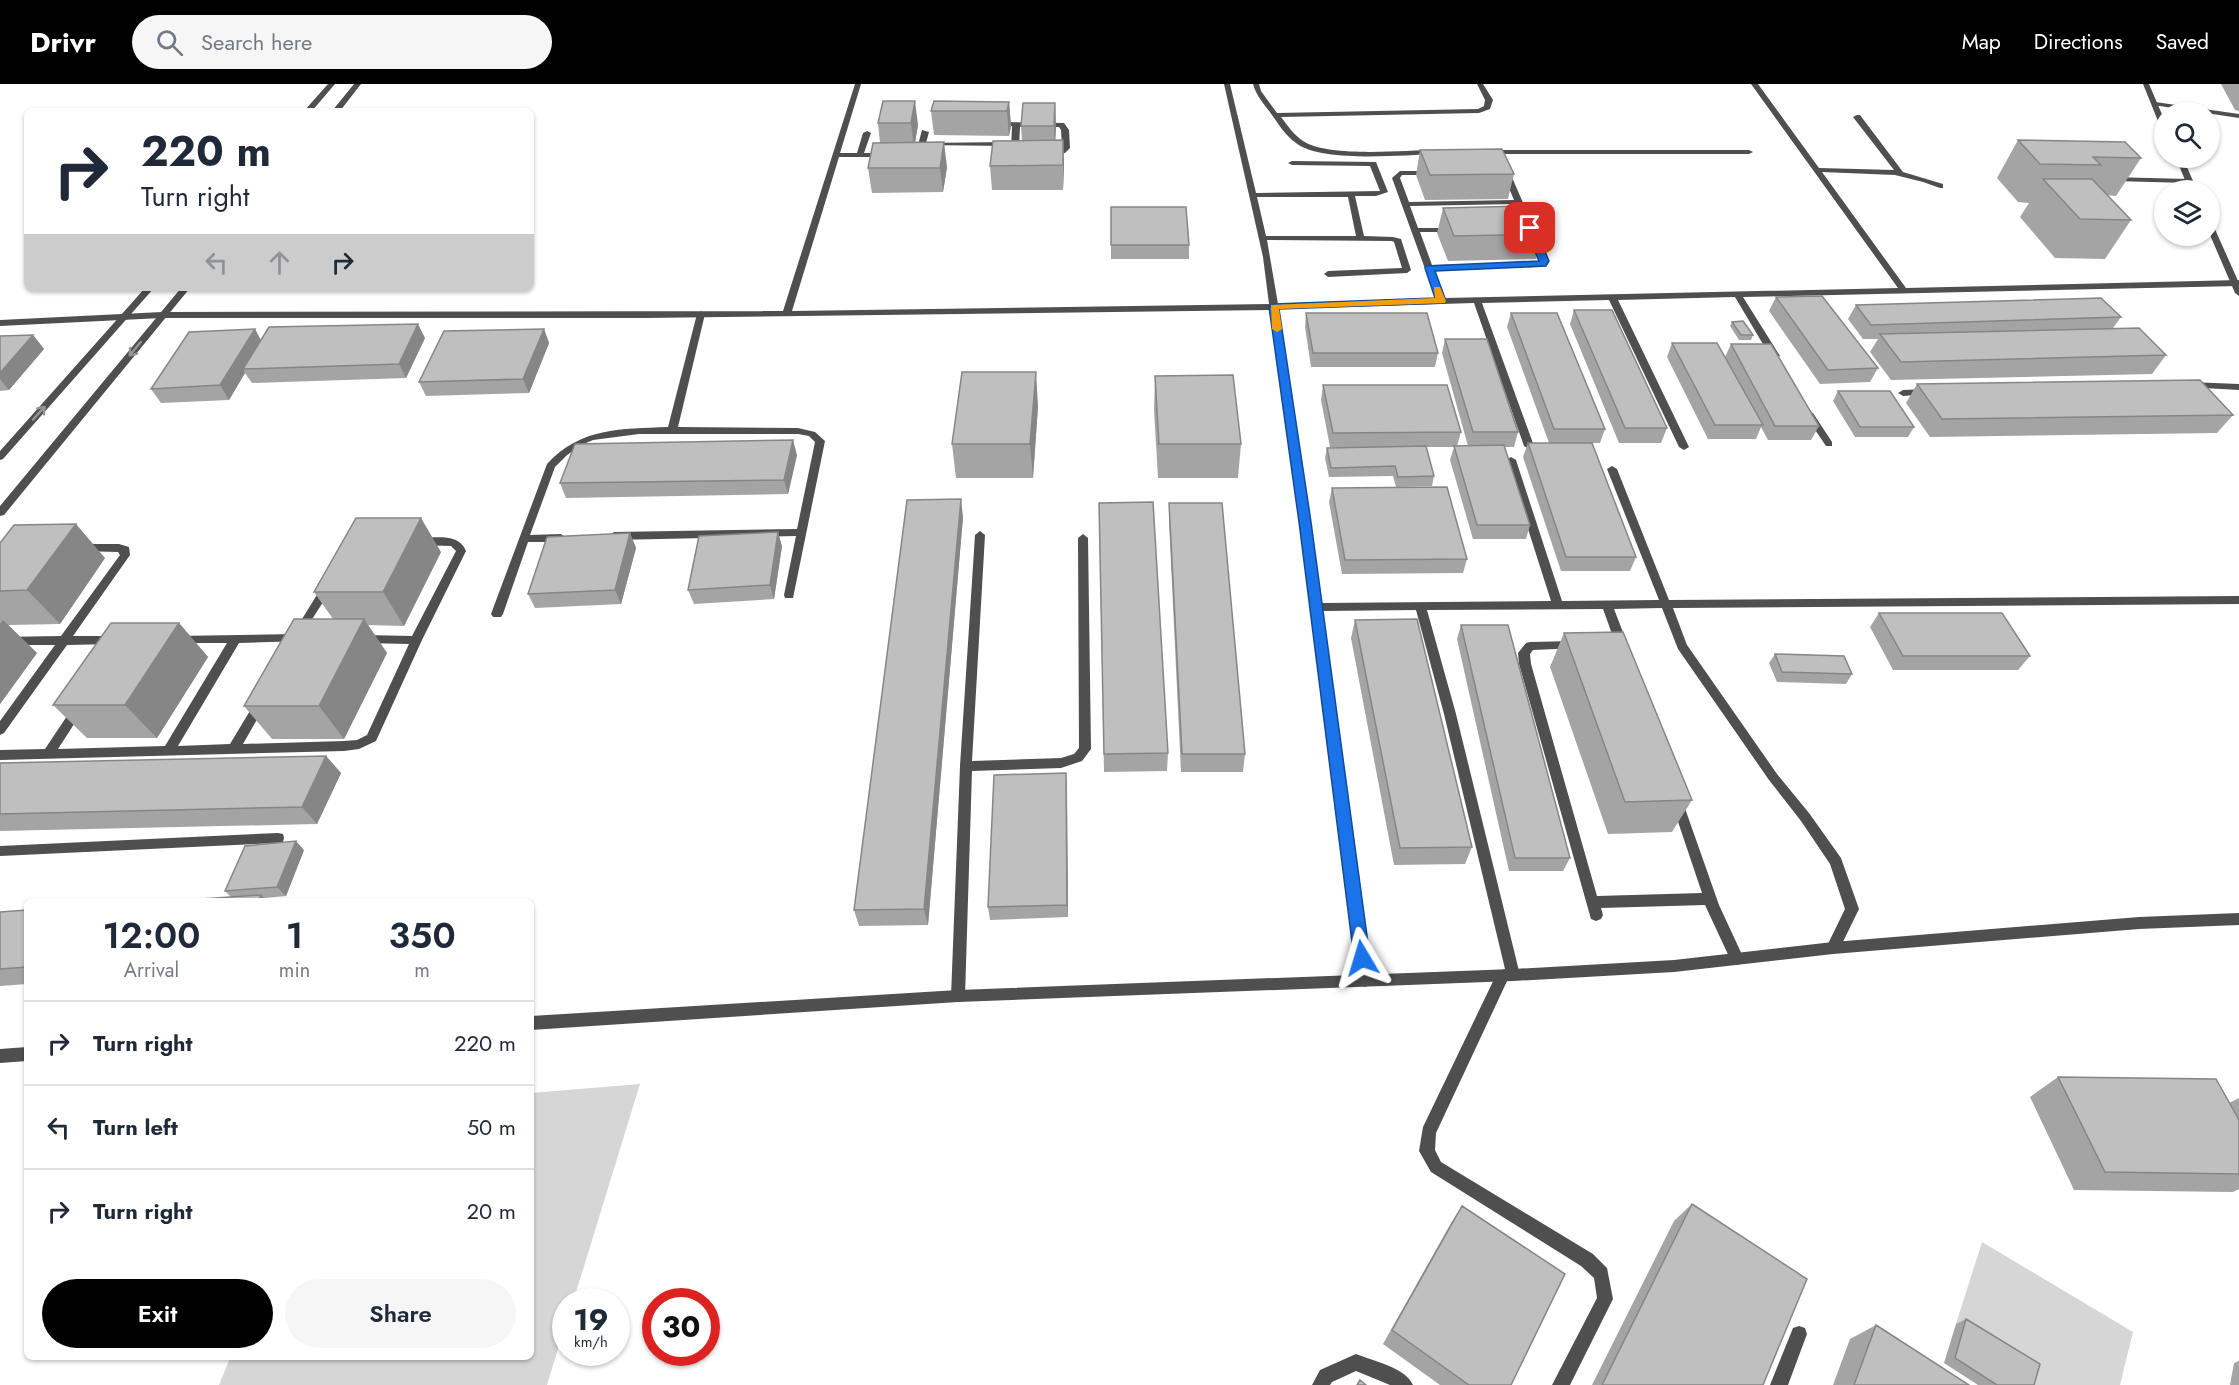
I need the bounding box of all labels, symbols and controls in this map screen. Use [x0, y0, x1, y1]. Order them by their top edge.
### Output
search box [132, 15, 552, 69]
text: Drivr [30, 22, 96, 63]
icon: search [153, 26, 186, 59]
text: Search here [201, 26, 312, 58]
text: Map [1962, 27, 2001, 57]
text: Directions [2034, 27, 2123, 57]
text: Saved [2156, 27, 2209, 57]
map controls [2154, 102, 2220, 246]
button: search [2154, 102, 2220, 168]
text: 220 m [141, 121, 271, 182]
icon: right [42, 132, 120, 210]
text: Turn right [141, 177, 249, 216]
button: layers [2154, 180, 2220, 246]
pin [1504, 202, 1555, 253]
icon: arrive [1513, 211, 1546, 244]
icon: left [200, 246, 233, 279]
icon: ahead [263, 246, 296, 279]
icon: right [326, 246, 359, 279]
one-way arrow [128, 341, 141, 357]
one-way arrow [32, 406, 46, 421]
text: 12:00 [102, 909, 200, 961]
text: 1 [286, 909, 303, 961]
text: 350 [389, 909, 456, 961]
position arrow [1330, 926, 1394, 990]
text: Arrival [124, 956, 179, 985]
text: min [279, 956, 310, 985]
text: m [414, 956, 430, 985]
icon: right [42, 1027, 75, 1060]
text: Turn right [93, 1027, 193, 1059]
text: 220 m [454, 1027, 516, 1059]
icon: left [42, 1111, 75, 1144]
text: Turn left [93, 1111, 178, 1143]
text: 50 m [467, 1111, 516, 1143]
icon: right [42, 1195, 75, 1228]
text: Turn right [93, 1195, 193, 1227]
text: 20 m [467, 1195, 516, 1227]
button: Exit [42, 1279, 273, 1348]
button: Share [285, 1279, 516, 1348]
speed limit sign: 30 [642, 1288, 720, 1366]
text: 19 [573, 1298, 609, 1341]
text: km/h [574, 1331, 608, 1353]

